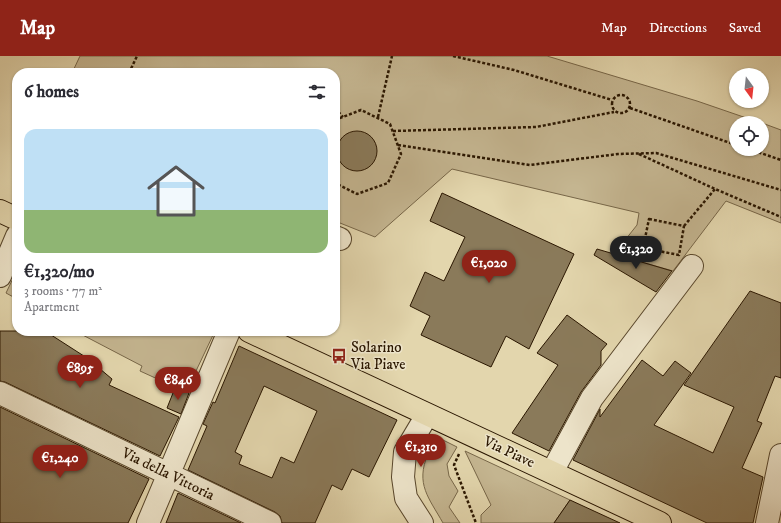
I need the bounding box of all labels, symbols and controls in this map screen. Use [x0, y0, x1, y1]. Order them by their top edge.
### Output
text: Map [20, 17, 55, 40]
text: Map [601, 19, 627, 37]
text: Directions [649, 19, 707, 37]
text: Saved [729, 19, 761, 37]
north arrow [729, 68, 769, 108]
map controls [729, 68, 769, 156]
text: 6 homes [24, 81, 79, 103]
icon: filters [306, 81, 328, 103]
button: locate [729, 116, 769, 156]
icon: home [140, 155, 212, 227]
pin: €1,320 [603, 236, 669, 270]
text: €1,320 [619, 241, 653, 257]
pin: €1,020 [456, 250, 522, 284]
text: €1,020 [471, 255, 507, 271]
text: €1,320/mo [24, 261, 94, 283]
text: 3 rooms · 77 m² [24, 283, 102, 299]
text: Apartment [24, 299, 79, 315]
place label: Solarino Via Piave [350, 338, 406, 374]
bus stop icon: Solarino Via Piave [330, 347, 348, 365]
pin: €895 [56, 355, 104, 389]
text: €895 [66, 360, 94, 376]
pin: €846 [154, 367, 202, 401]
text: €846 [164, 372, 192, 388]
street label: Via Piave [479, 431, 538, 472]
pin: €1,310 [388, 434, 454, 468]
text: €1,310 [405, 439, 437, 455]
street label: Via della Vittoria [118, 443, 218, 505]
pin: €1,240 [27, 445, 93, 479]
text: €1,240 [42, 450, 78, 466]

